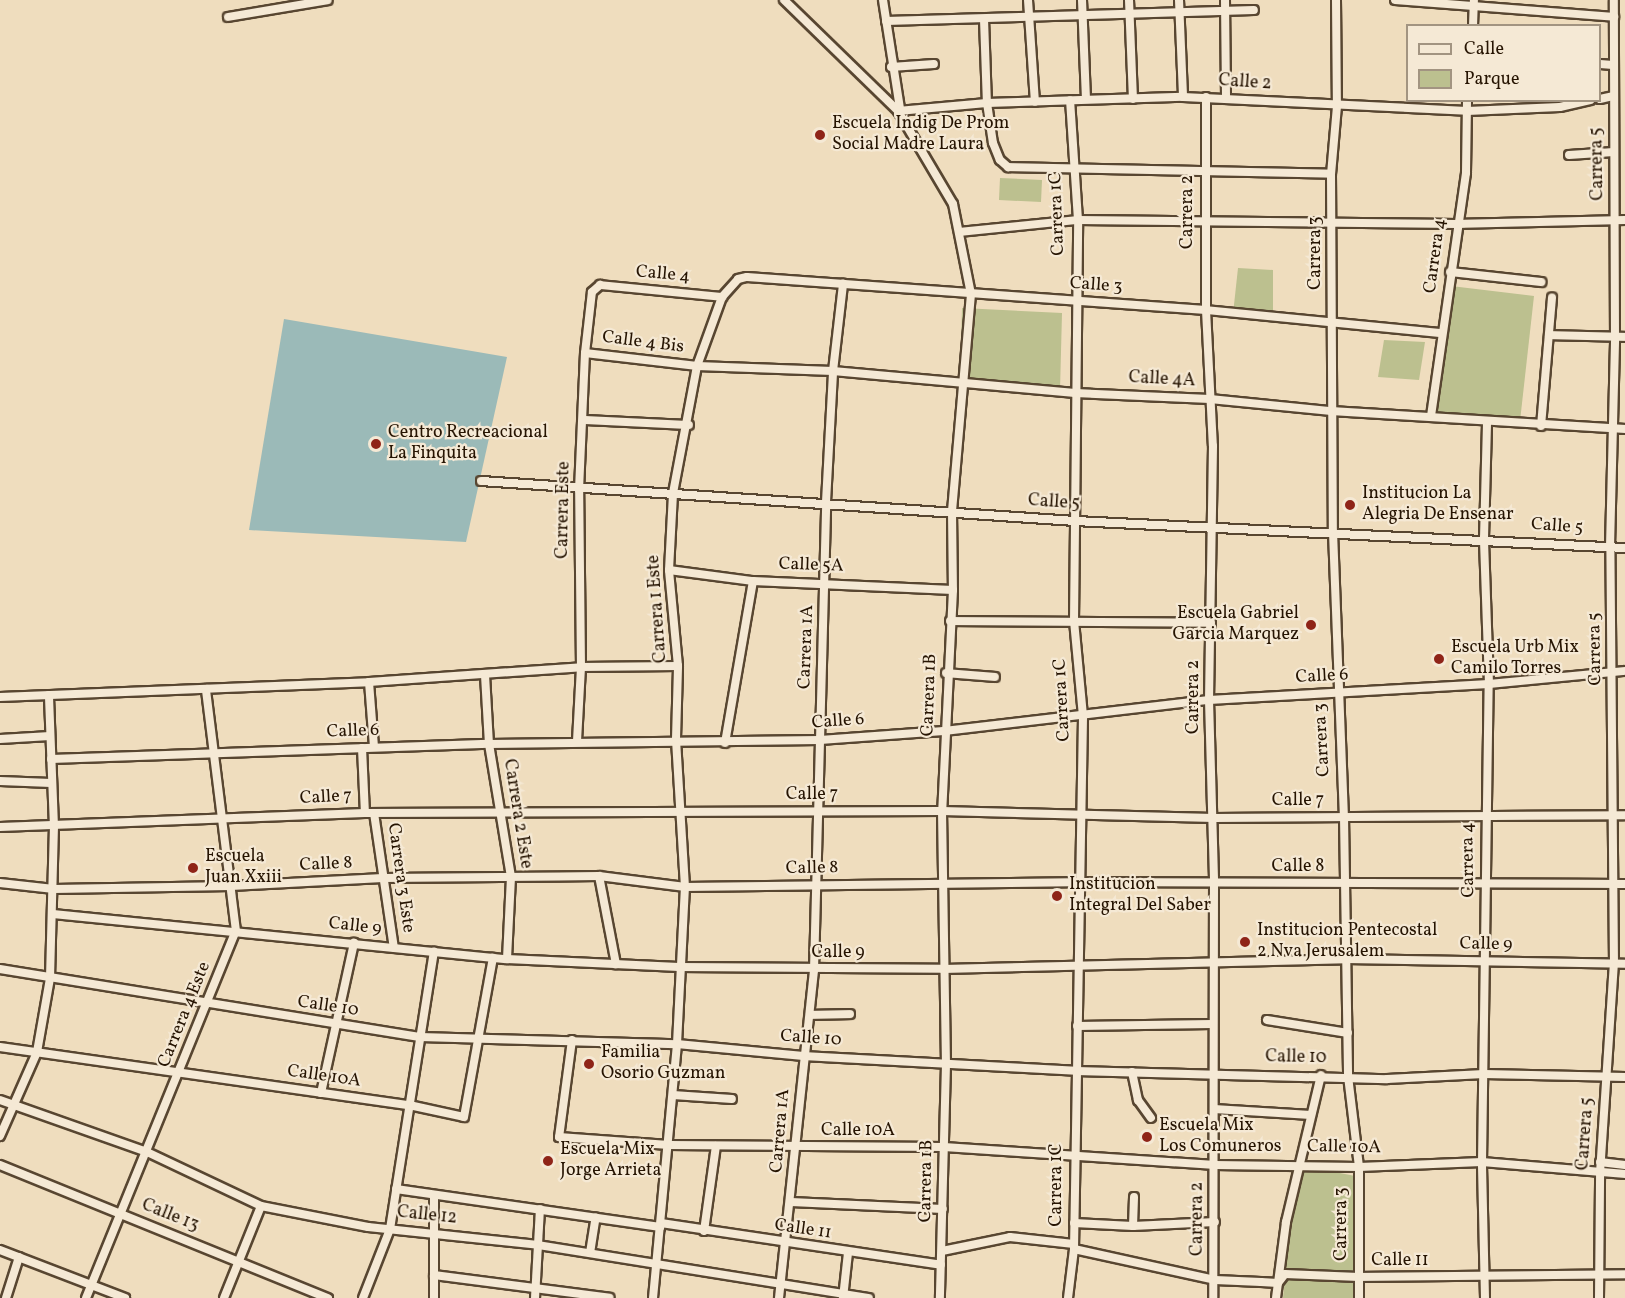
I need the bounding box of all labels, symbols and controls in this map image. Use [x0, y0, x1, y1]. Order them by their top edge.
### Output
legend [1406, 24, 1601, 102]
text: Calle [1464, 37, 1504, 62]
text: Parque [1464, 67, 1519, 92]
street label: Calle 2 [1218, 70, 1272, 96]
place label: Escuela Indig De Prom Social Madre Laura [832, 114, 1009, 156]
street label: Carrera 5 [1587, 127, 1609, 201]
marker: Escuela Indig De Prom Social Madre Laura [813, 128, 827, 142]
street label: Carrera 1C [1046, 172, 1070, 256]
street label: Carrera 2 [1177, 175, 1199, 249]
street label: Carrera 3 [1305, 216, 1327, 290]
street label: Carrera 4 [1420, 217, 1452, 295]
street label: Calle 4 [635, 262, 691, 288]
street label: Calle 3 [1069, 273, 1123, 299]
street label: Calle 4 Bis [601, 327, 685, 359]
street label: Calle 4A [1128, 367, 1196, 393]
place label: Centro Recreacional La Finquita [388, 423, 548, 466]
marker: Centro Recreacional La Finquita [369, 437, 383, 451]
street label: Carrera Este [552, 461, 576, 559]
place label: Institucion La Alegria De Ensenar [1362, 484, 1514, 526]
street label: Calle 5 [1027, 490, 1081, 516]
marker: Institucion La Alegria De Ensenar [1343, 498, 1357, 512]
street label: Calle 5 [1530, 514, 1584, 540]
street label: Carrera 1 Este [643, 554, 673, 664]
street label: Calle 5A [778, 554, 844, 578]
place label: Escuela Gabriel Garcia Marquez [1173, 604, 1299, 646]
street label: Carrera 1A [795, 605, 819, 689]
street label: Carrera 5 [1585, 612, 1607, 686]
marker: Escuela Gabriel Garcia Marquez [1304, 618, 1318, 632]
place label: Escuela Urb Mix Camilo Torres [1451, 638, 1579, 680]
marker: Escuela Urb Mix Camilo Torres [1432, 652, 1446, 666]
street label: Carrera 1B [918, 653, 942, 737]
street label: Carrera 1C [1050, 658, 1076, 742]
street label: Carrera 2 [1183, 660, 1205, 734]
street label: Calle 6 [1295, 665, 1349, 689]
street label: Carrera 3 [1310, 703, 1336, 777]
street label: Calle 6 [811, 709, 865, 735]
street label: Calle 6 [326, 720, 380, 744]
street label: Carrera 2 Este [498, 758, 536, 870]
street label: Calle 7 [786, 784, 838, 806]
street label: Calle 7 [299, 786, 353, 810]
street label: Calle 7 [1272, 790, 1324, 812]
street label: Carrera 3 Este [382, 822, 418, 934]
street label: Carrera 4 [1458, 822, 1480, 898]
place label: Escuela Juan Xxiii [205, 847, 282, 890]
street label: Calle 8 [299, 853, 353, 877]
street label: Calle 8 [1272, 856, 1324, 878]
street label: Calle 8 [785, 858, 839, 880]
marker: Escuela Juan Xxiii [186, 861, 200, 875]
place label: Institucion Integral Del Saber [1069, 875, 1211, 918]
marker: Institucion Integral Del Saber [1050, 889, 1064, 903]
street label: Calle 9 [328, 913, 382, 941]
place label: Institucion Pentecostal 2 Nva Jerusalem [1257, 921, 1437, 964]
street label: Calle 9 [1459, 934, 1513, 956]
marker: Institucion Pentecostal 2 Nva Jerusalem [1238, 935, 1252, 949]
street label: Calle 9 [812, 942, 864, 964]
street label: Carrera 4 Este [154, 959, 216, 1071]
street label: Calle 10 [296, 992, 360, 1022]
street label: Calle 10 [780, 1026, 842, 1052]
place label: Familia Osorio Guzman [601, 1043, 726, 1086]
street label: Calle 10 [1265, 1047, 1327, 1069]
marker: Familia Osorio Guzman [582, 1057, 596, 1071]
street label: Calle 10A [286, 1061, 362, 1093]
street label: Carrera 1A [767, 1088, 795, 1174]
street label: Carrera 5 [1573, 1097, 1599, 1171]
place label: Escuela Mix Los Comuneros [1159, 1116, 1281, 1158]
street label: Calle 10A [821, 1120, 895, 1142]
marker: Escuela Mix Los Comuneros [1140, 1130, 1154, 1144]
street label: Calle 10A [1307, 1137, 1381, 1159]
street label: Carrera 1B [915, 1139, 939, 1223]
place label: Escuela Mix Jorge Arrieta [560, 1140, 661, 1182]
street label: Carrera 1C [1046, 1143, 1068, 1227]
marker: Escuela Mix Jorge Arrieta [541, 1154, 555, 1168]
street label: Carrera 2 [1187, 1182, 1209, 1256]
street label: Carrera 3 [1331, 1187, 1353, 1261]
street label: Calle 13 [138, 1195, 202, 1237]
street label: Calle 12 [396, 1202, 458, 1230]
street label: Calle 11 [773, 1215, 833, 1245]
street label: Calle 11 [1371, 1250, 1429, 1272]

